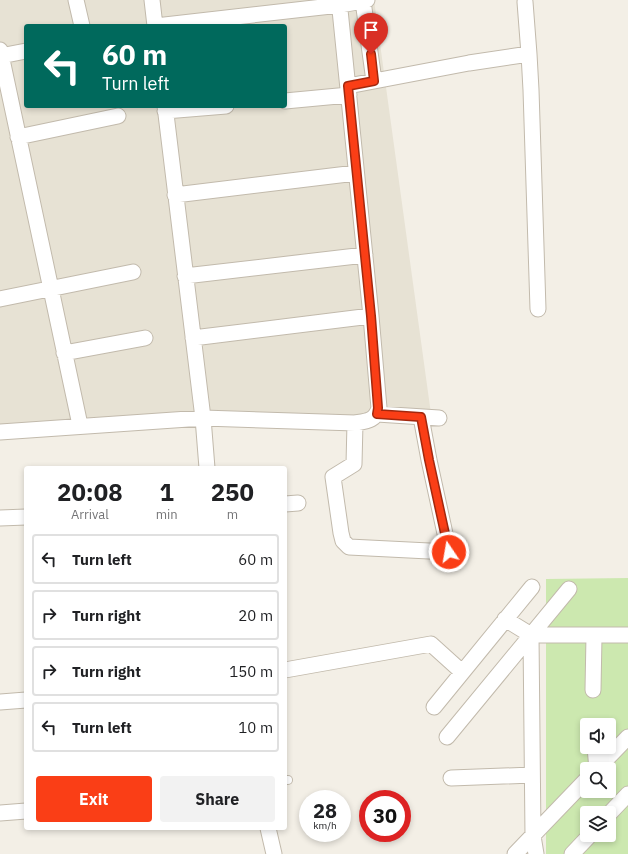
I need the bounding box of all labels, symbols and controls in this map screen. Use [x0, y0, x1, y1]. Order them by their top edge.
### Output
pin [354, 13, 388, 54]
icon: arrive [360, 19, 382, 41]
text: 60 m [102, 36, 167, 73]
icon: left [36, 40, 88, 92]
text: Turn left [102, 72, 170, 95]
text: 20:08 [57, 476, 123, 508]
text: 1 [159, 476, 174, 508]
text: 250 [211, 476, 254, 508]
text: Arrival [71, 506, 109, 523]
text: min [156, 506, 178, 523]
text: m [227, 506, 238, 523]
position arrow [428, 531, 470, 573]
icon: left [38, 548, 60, 570]
text: Turn left [72, 550, 132, 569]
text: 60 m [238, 550, 273, 569]
icon: right [38, 604, 60, 626]
text: Turn right [72, 606, 141, 625]
text: 20 m [238, 606, 273, 625]
icon: right [38, 660, 60, 682]
text: Turn right [72, 662, 141, 681]
text: 150 m [229, 662, 273, 681]
icon: left [38, 716, 60, 738]
text: Turn left [72, 718, 132, 737]
text: 10 m [238, 718, 273, 737]
map controls [580, 718, 616, 842]
button: sound [580, 718, 616, 754]
button: search [580, 762, 616, 798]
button: Exit [36, 776, 152, 822]
button: Share [160, 776, 275, 822]
speed limit sign: 30 [359, 790, 411, 842]
text: 28 [313, 797, 337, 824]
button: layers [580, 806, 616, 842]
text: km/h [313, 819, 337, 832]

